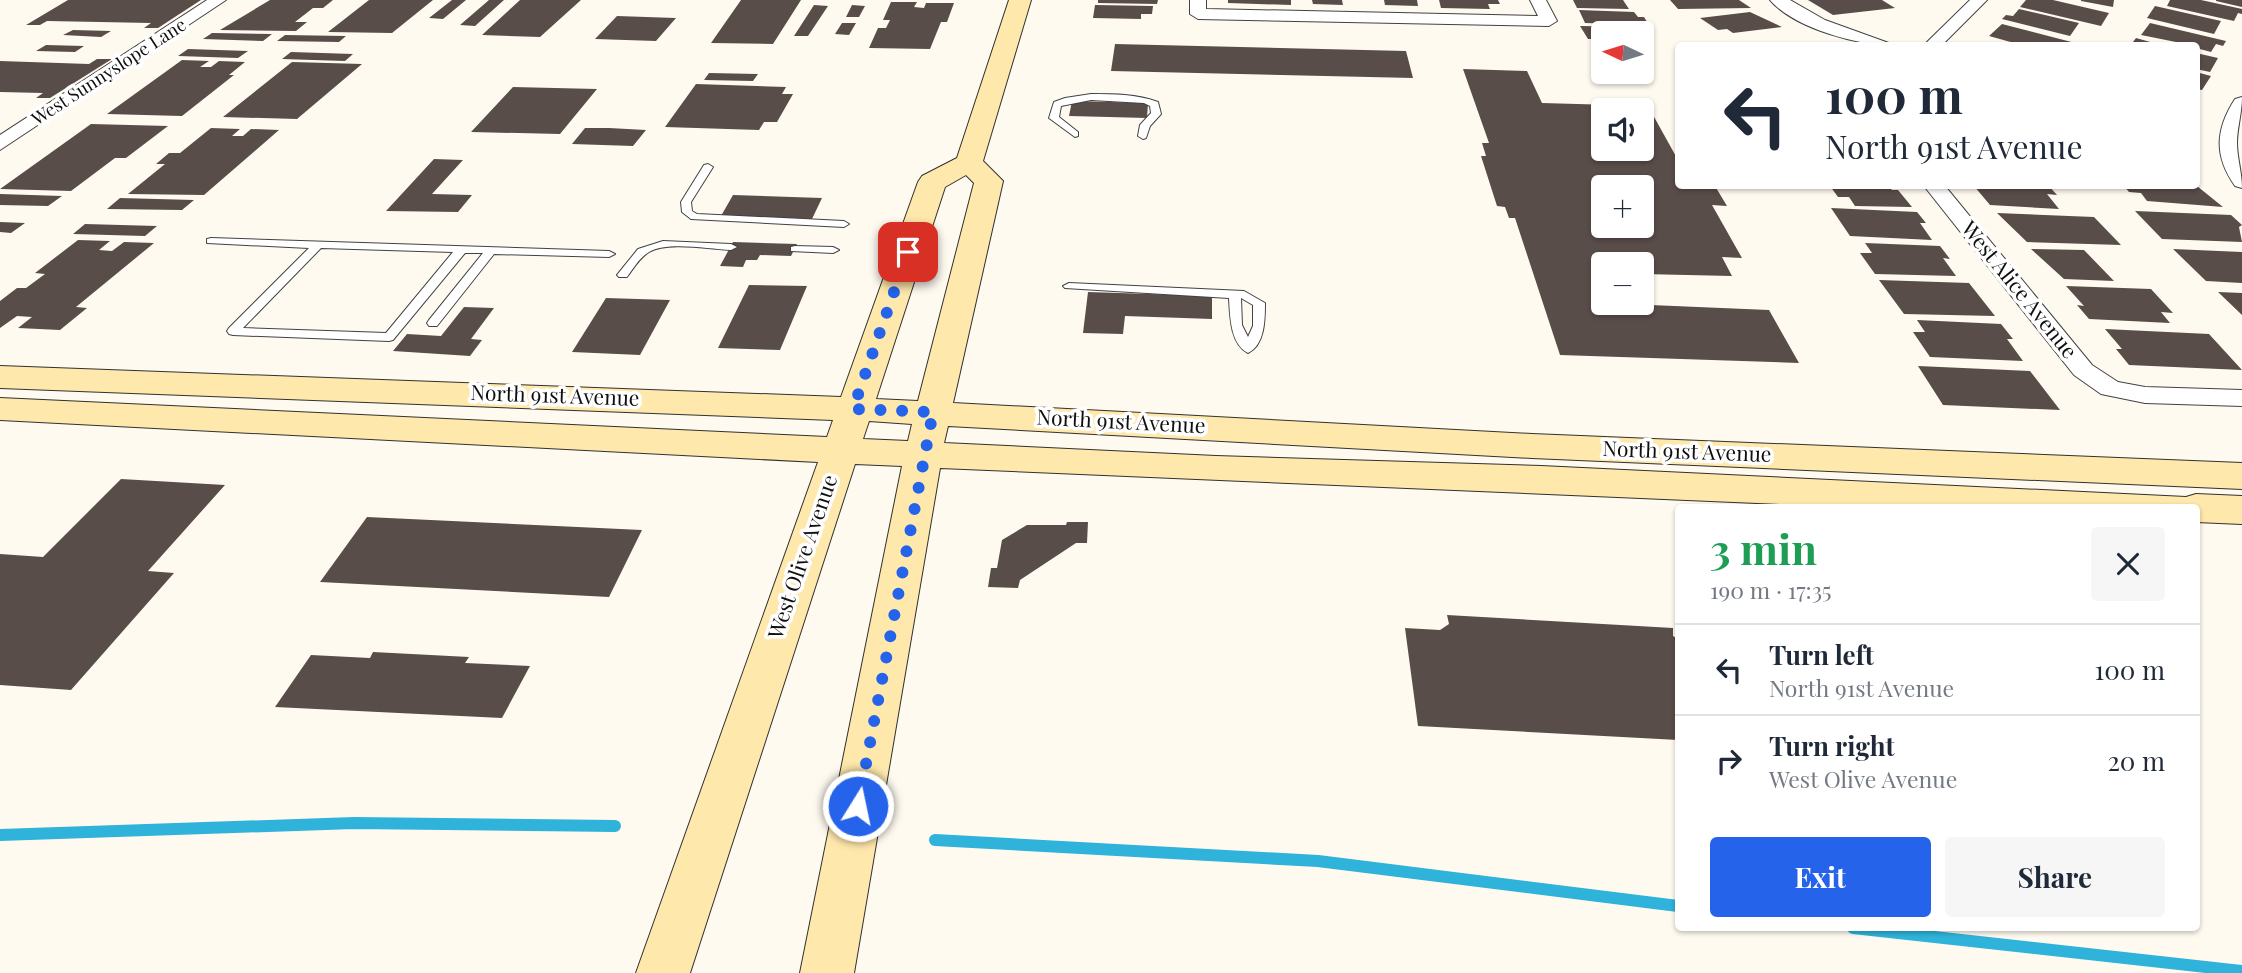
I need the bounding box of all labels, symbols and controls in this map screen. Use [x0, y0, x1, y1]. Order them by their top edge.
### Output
street label: West Sunnyslope Lane [26, 12, 190, 131]
north arrow [1591, 21, 1654, 84]
map controls [1591, 21, 1654, 315]
text: 100 m [1825, 61, 1963, 126]
icon: left [1710, 70, 1801, 161]
button: sound [1591, 98, 1654, 161]
text: North 91st Avenue [1825, 124, 2083, 167]
button: + [1591, 175, 1654, 238]
street label: West Alice Avenue [1956, 213, 2085, 363]
pin [878, 222, 938, 282]
icon: arrive [889, 233, 927, 271]
button: − [1591, 252, 1654, 315]
street label: North 91st Avenue [470, 377, 640, 411]
street label: North 91st Avenue [1036, 402, 1206, 438]
street label: North 91st Avenue [1602, 433, 1772, 467]
street label: West Olive Avenue [760, 471, 842, 643]
text: 3 min [1710, 520, 1817, 576]
button: close [2091, 527, 2165, 601]
text: 190 m · 17:35 [1710, 574, 1832, 605]
text: Turn left [1769, 637, 1874, 672]
icon: left [1710, 651, 1748, 689]
text: 100 m [2095, 652, 2165, 687]
text: North 91st Avenue [1769, 672, 1954, 703]
text: Turn right [1769, 728, 1895, 763]
icon: right [1710, 742, 1748, 780]
text: 20 m [2107, 743, 2165, 778]
text: West Olive Avenue [1769, 763, 1957, 794]
position arrow [821, 769, 895, 843]
button: Exit [1710, 837, 1931, 917]
button: Share [1945, 837, 2165, 917]

